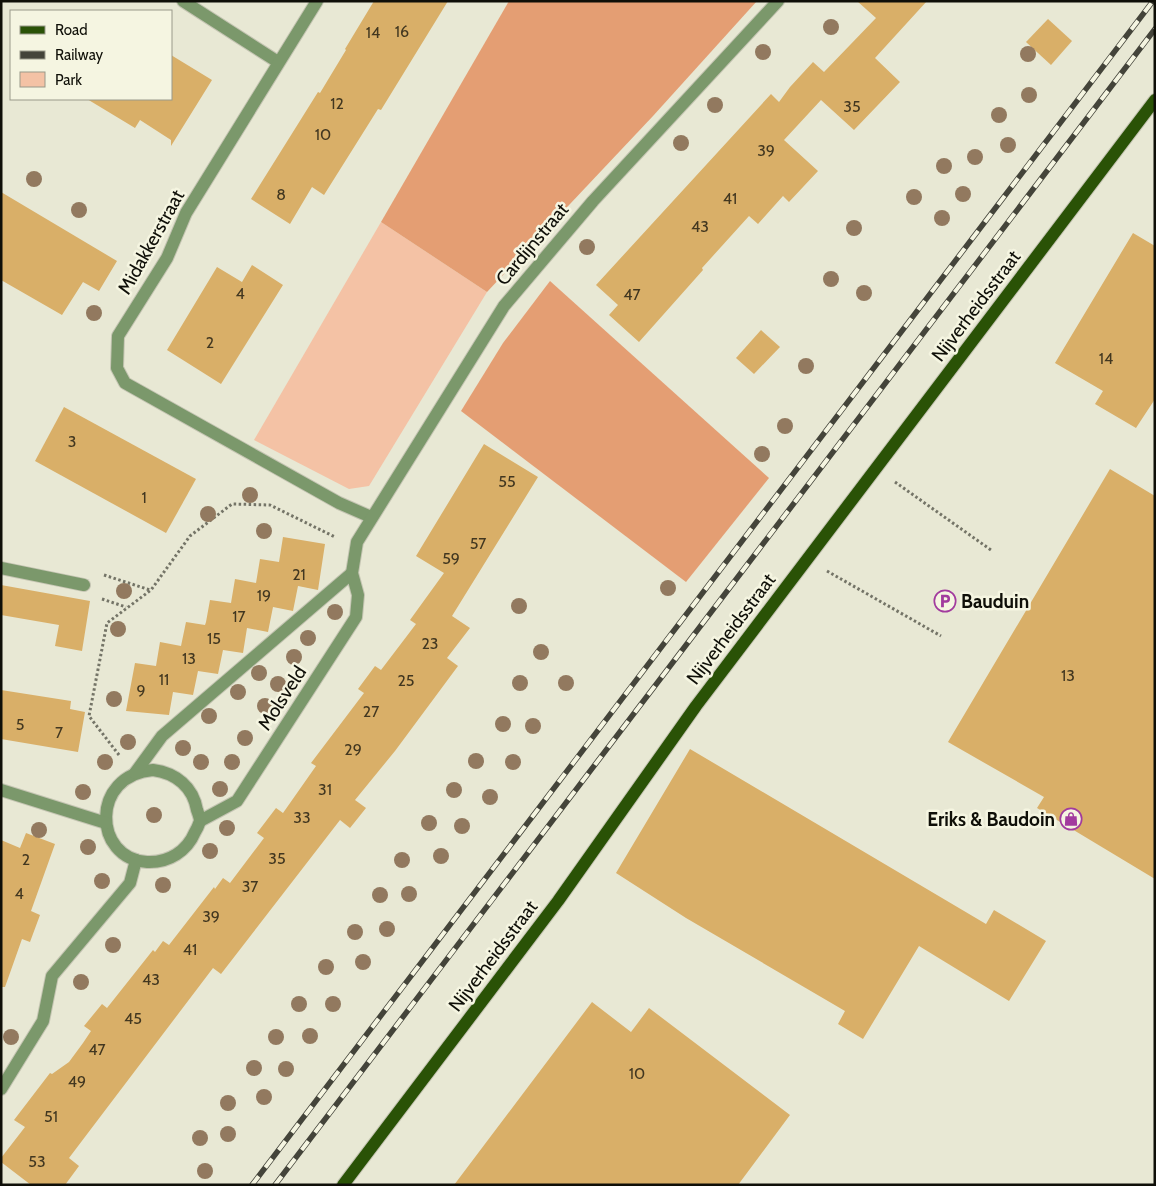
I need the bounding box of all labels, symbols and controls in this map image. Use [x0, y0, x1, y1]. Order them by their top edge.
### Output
legend [10, 10, 172, 100]
text: Road [55, 21, 88, 39]
house number: 16 [395, 22, 409, 41]
house number: 14 [366, 23, 380, 42]
text: Railway [55, 46, 104, 64]
text: Park [55, 71, 82, 89]
house number: 12 [330, 94, 344, 113]
house number: 35 [843, 97, 861, 116]
house number: 10 [315, 125, 331, 144]
house number: 39 [757, 141, 775, 160]
street label: Midakkerstraat [113, 185, 189, 298]
house number: 8 [276, 185, 286, 204]
house number: 41 [723, 189, 737, 208]
street label: Cardijnstraat [491, 198, 573, 290]
house number: 43 [691, 217, 709, 236]
street label: Nijverheidsstraat [927, 245, 1026, 366]
house number: 4 [235, 284, 245, 303]
house number: 47 [623, 285, 641, 304]
house number: 2 [206, 333, 214, 352]
house number: 14 [1099, 349, 1113, 368]
house number: 3 [68, 432, 76, 451]
house number: 55 [498, 472, 516, 491]
house number: 1 [141, 488, 147, 507]
house number: 57 [470, 534, 486, 553]
house number: 59 [442, 549, 460, 568]
house number: 21 [292, 565, 306, 584]
street label: Nijverheidsstraat [682, 568, 781, 689]
house number: 19 [257, 586, 271, 605]
parking icon: Bauduin [933, 589, 957, 613]
place label: Bauduin [961, 590, 1029, 613]
house number: 17 [232, 607, 246, 626]
house number: 15 [207, 629, 221, 648]
house number: 23 [421, 634, 439, 653]
house number: 13 [182, 649, 196, 668]
street label: Molsveld [253, 662, 311, 734]
house number: 13 [1061, 666, 1075, 685]
house number: 11 [159, 670, 169, 689]
house number: 25 [397, 671, 415, 690]
house number: 9 [136, 681, 146, 700]
house number: 27 [363, 702, 379, 721]
house number: 5 [16, 715, 24, 734]
house number: 7 [55, 723, 63, 742]
house number: 29 [344, 740, 362, 759]
house number: 31 [318, 780, 332, 799]
shop icon: Eriks & Baudoin [1059, 807, 1083, 831]
house number: 33 [293, 808, 311, 827]
place label: Eriks & Baudoin [927, 808, 1055, 831]
house number: 35 [268, 849, 286, 868]
house number: 2 [22, 850, 30, 869]
house number: 37 [242, 877, 258, 896]
house number: 4 [14, 884, 24, 903]
street label: Nijverheidsstraat [444, 895, 543, 1016]
house number: 39 [202, 907, 220, 926]
house number: 41 [183, 940, 197, 959]
house number: 43 [142, 970, 160, 989]
house number: 45 [124, 1009, 142, 1028]
house number: 47 [88, 1040, 106, 1059]
house number: 10 [629, 1064, 645, 1083]
house number: 49 [68, 1072, 86, 1091]
house number: 51 [44, 1107, 58, 1126]
house number: 53 [28, 1152, 46, 1171]

